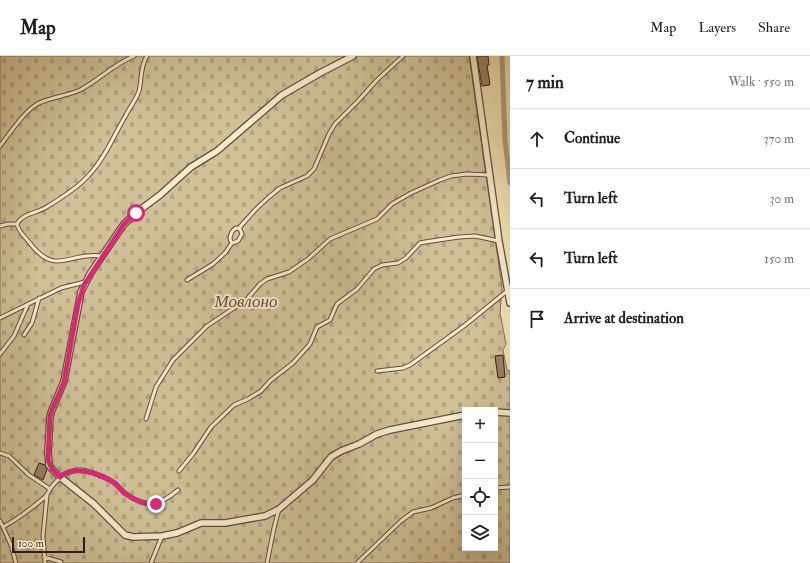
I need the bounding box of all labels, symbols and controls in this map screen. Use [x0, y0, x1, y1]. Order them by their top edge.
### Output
text: Map [20, 16, 56, 40]
text: Map [650, 19, 676, 36]
text: Layers [698, 19, 736, 36]
text: Share [758, 19, 790, 36]
text: 7 min [526, 72, 564, 93]
text: Walk · 550 m [728, 74, 794, 90]
icon: ahead [526, 128, 548, 150]
text: Continue [564, 129, 620, 148]
text: 370 m [764, 131, 794, 147]
icon: left [526, 188, 548, 210]
text: Turn left [564, 189, 618, 208]
text: 30 m [770, 191, 794, 207]
route start [127, 204, 145, 222]
icon: left [526, 248, 548, 270]
text: Turn left [564, 249, 618, 268]
text: 150 m [764, 251, 794, 267]
park label: Мовлоно [214, 291, 277, 312]
icon: arrive [526, 308, 548, 330]
text: Arrive at destination [564, 309, 684, 328]
map controls [462, 407, 498, 551]
button: + [462, 407, 498, 443]
button: − [462, 443, 498, 479]
button: locate [462, 479, 498, 515]
route end [147, 495, 165, 513]
button: layers [462, 515, 498, 551]
scale bar [12, 535, 85, 554]
text: 100 m [18, 537, 44, 550]

